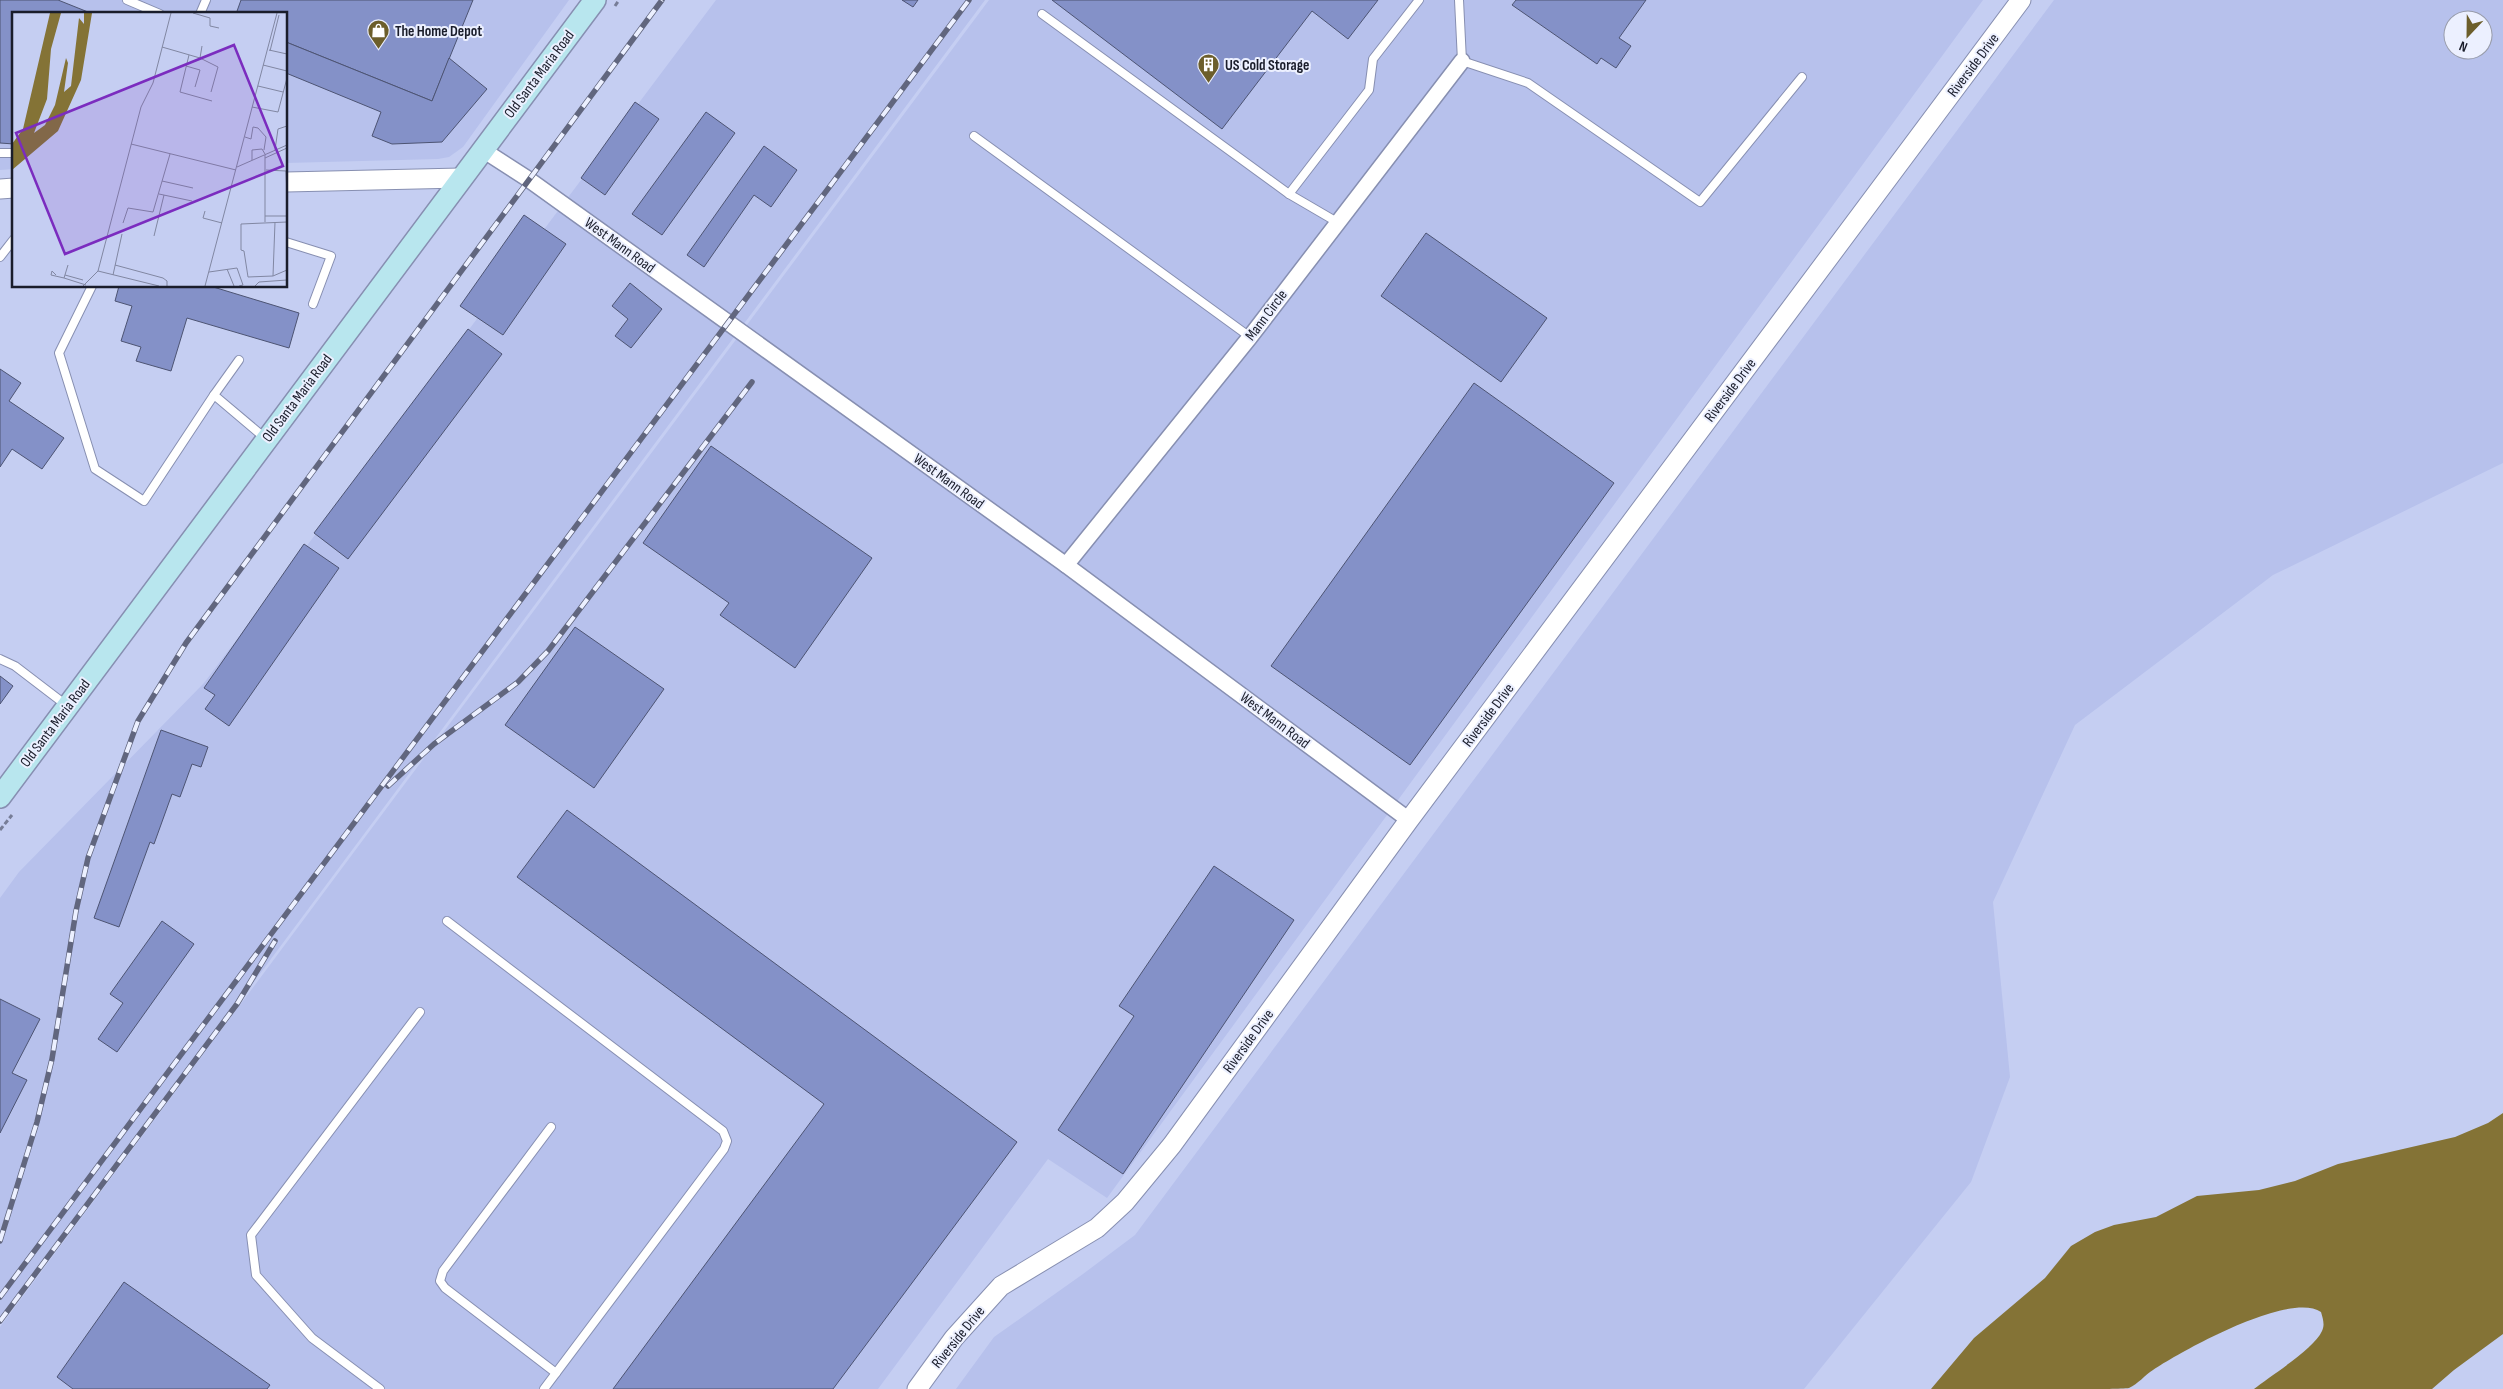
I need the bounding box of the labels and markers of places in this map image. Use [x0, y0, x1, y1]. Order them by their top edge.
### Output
shop icon: The Home Depot [367, 19, 391, 50]
place label: The Home Depot [395, 22, 482, 41]
building icon: US Cold Storage [1197, 53, 1221, 84]
place label: US Cold Storage [1225, 56, 1309, 75]

